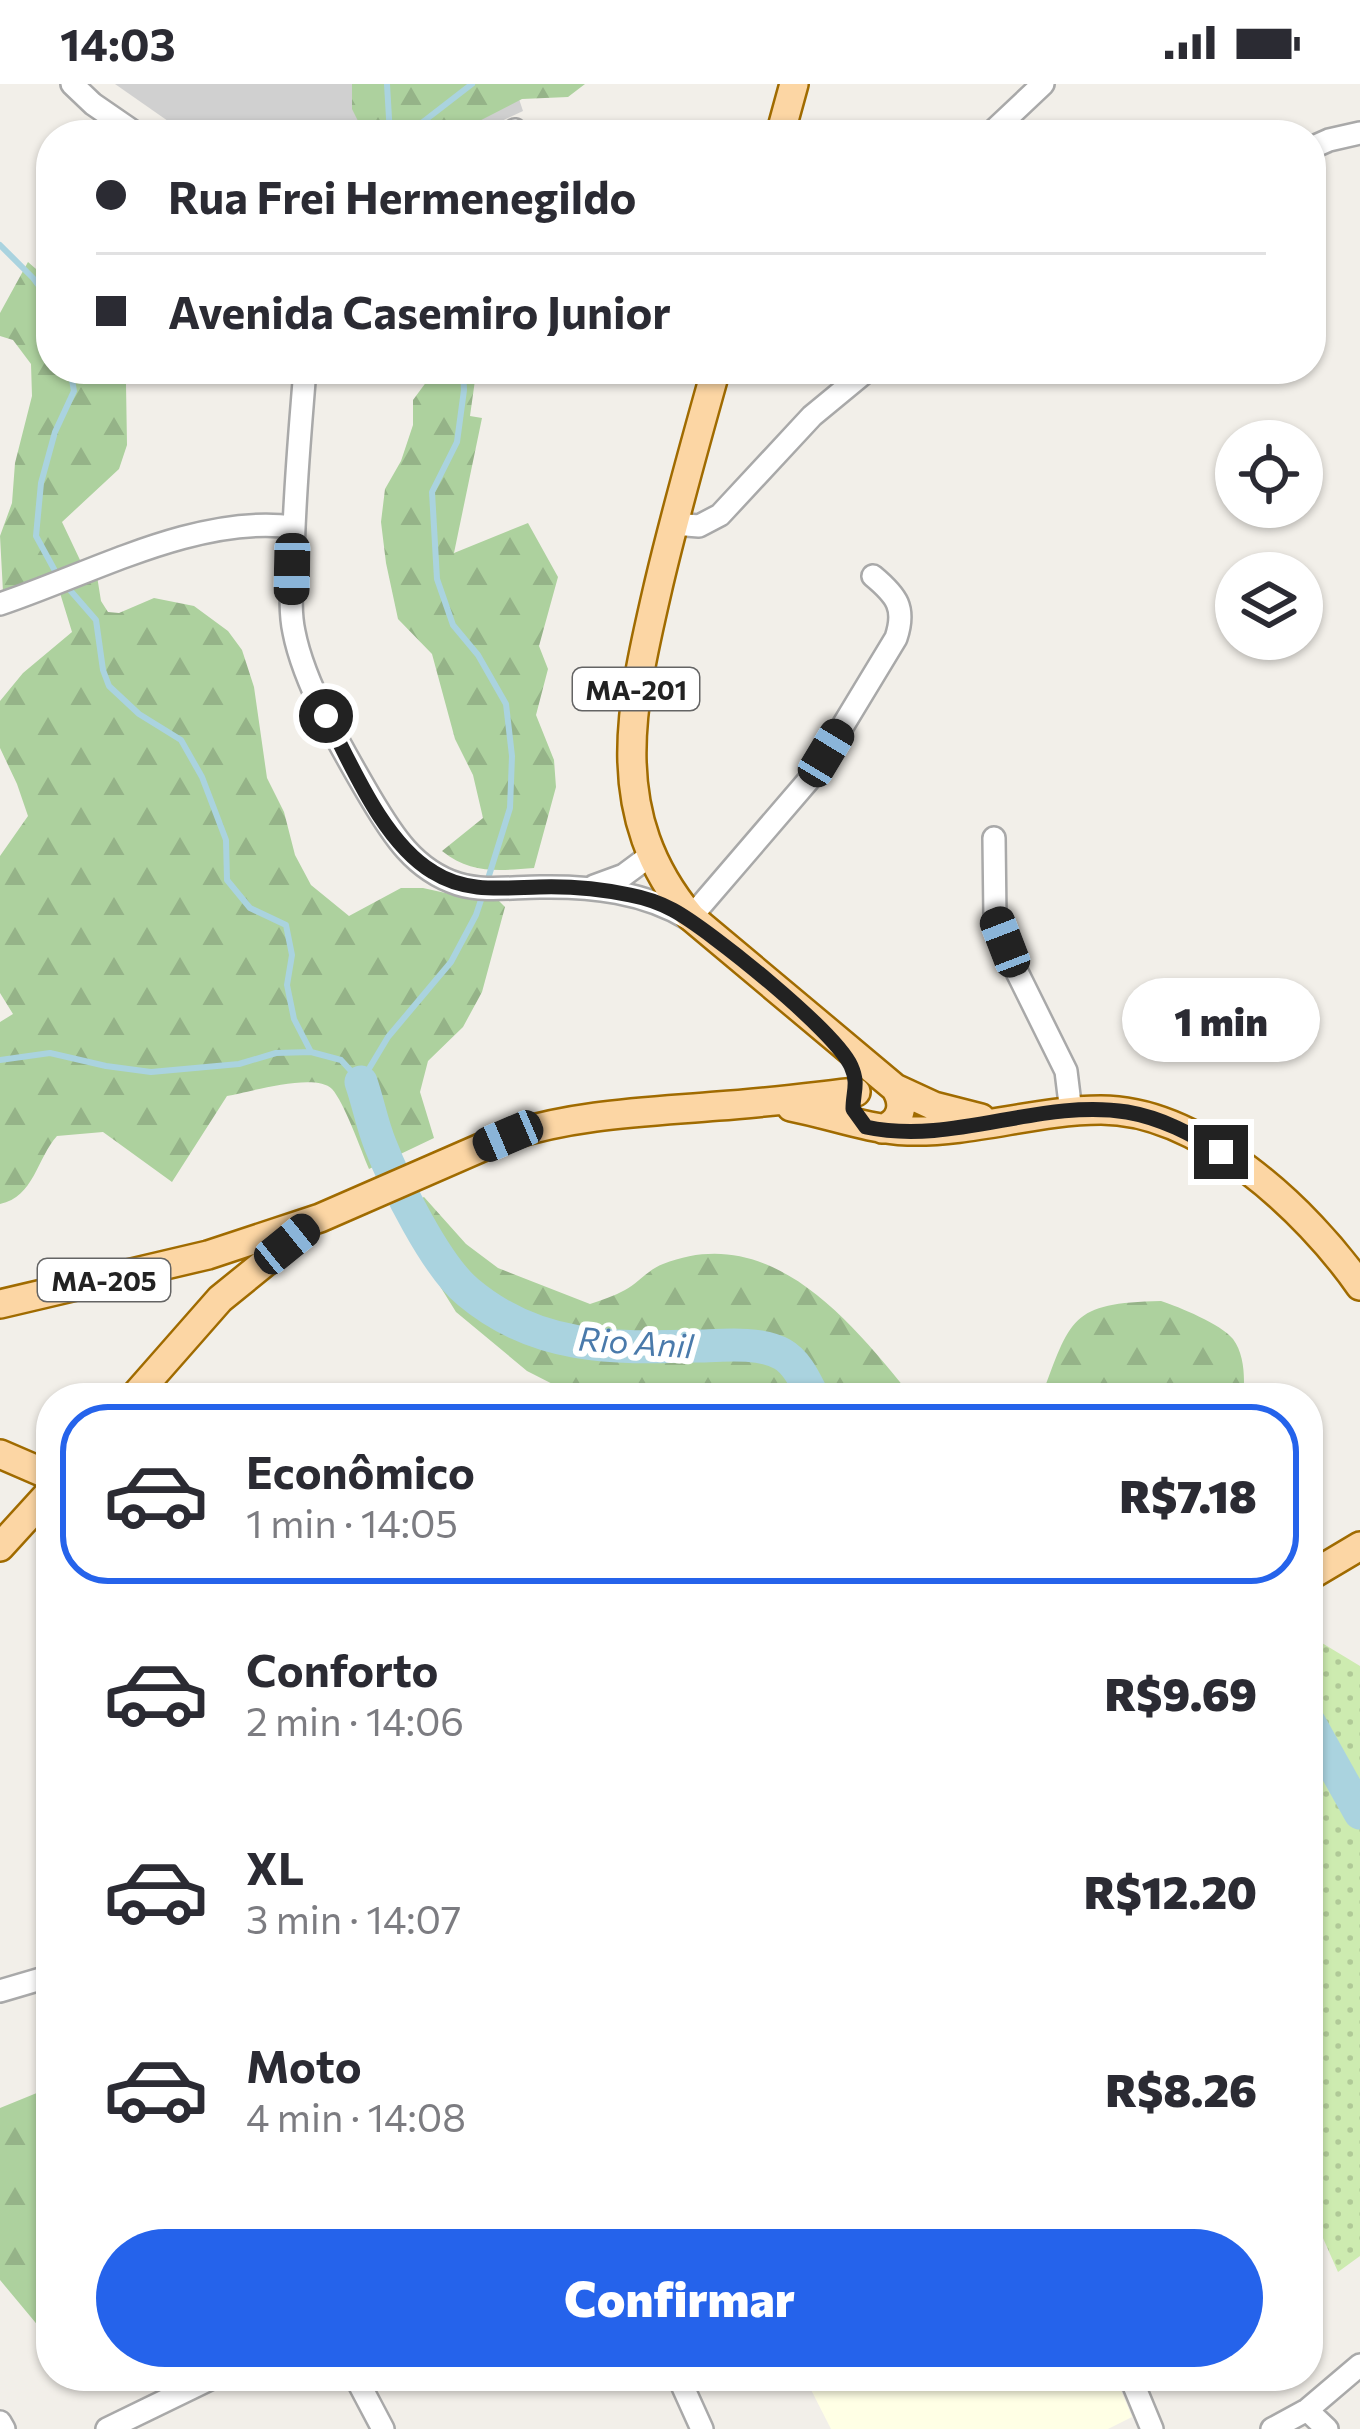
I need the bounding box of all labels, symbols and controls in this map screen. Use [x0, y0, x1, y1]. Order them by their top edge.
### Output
text: 14:03 [60, 15, 176, 70]
text: Rua Frei Hermenegildo [168, 168, 636, 223]
text: Avenida Casemiro Junior [168, 283, 671, 338]
map controls [1215, 420, 1323, 660]
button: locate [1215, 420, 1323, 528]
car [273, 533, 311, 605]
button: layers [1215, 552, 1323, 660]
road number: MA-201 [573, 668, 699, 710]
route start [299, 689, 353, 743]
car [792, 713, 860, 793]
car [975, 902, 1035, 982]
callout: 1 min [1122, 978, 1320, 1062]
text: 1 min [1174, 996, 1268, 1044]
car [468, 1105, 548, 1167]
route end [1194, 1125, 1248, 1179]
car [248, 1207, 326, 1281]
road number: MA-205 [38, 1259, 170, 1301]
water label: Rio Anil [577, 1317, 696, 1366]
icon: car [102, 1440, 210, 1548]
text: Econômico [246, 1443, 475, 1498]
text: R$7.18 [1119, 1467, 1257, 1522]
text: 1 min · 14:05 [246, 1498, 458, 1546]
icon: car [102, 1638, 210, 1746]
text: Conforto [246, 1641, 439, 1696]
text: R$9.69 [1104, 1665, 1257, 1720]
text: 2 min · 14:06 [246, 1696, 464, 1744]
icon: car [102, 1836, 210, 1944]
text: XL [246, 1839, 304, 1894]
text: R$12.20 [1084, 1863, 1257, 1918]
text: 3 min · 14:07 [246, 1894, 461, 1942]
icon: car [102, 2034, 210, 2142]
text: Moto [246, 2037, 362, 2092]
text: R$8.26 [1105, 2061, 1257, 2116]
text: 4 min · 14:08 [246, 2092, 466, 2140]
button: Confirmar [96, 2229, 1263, 2367]

